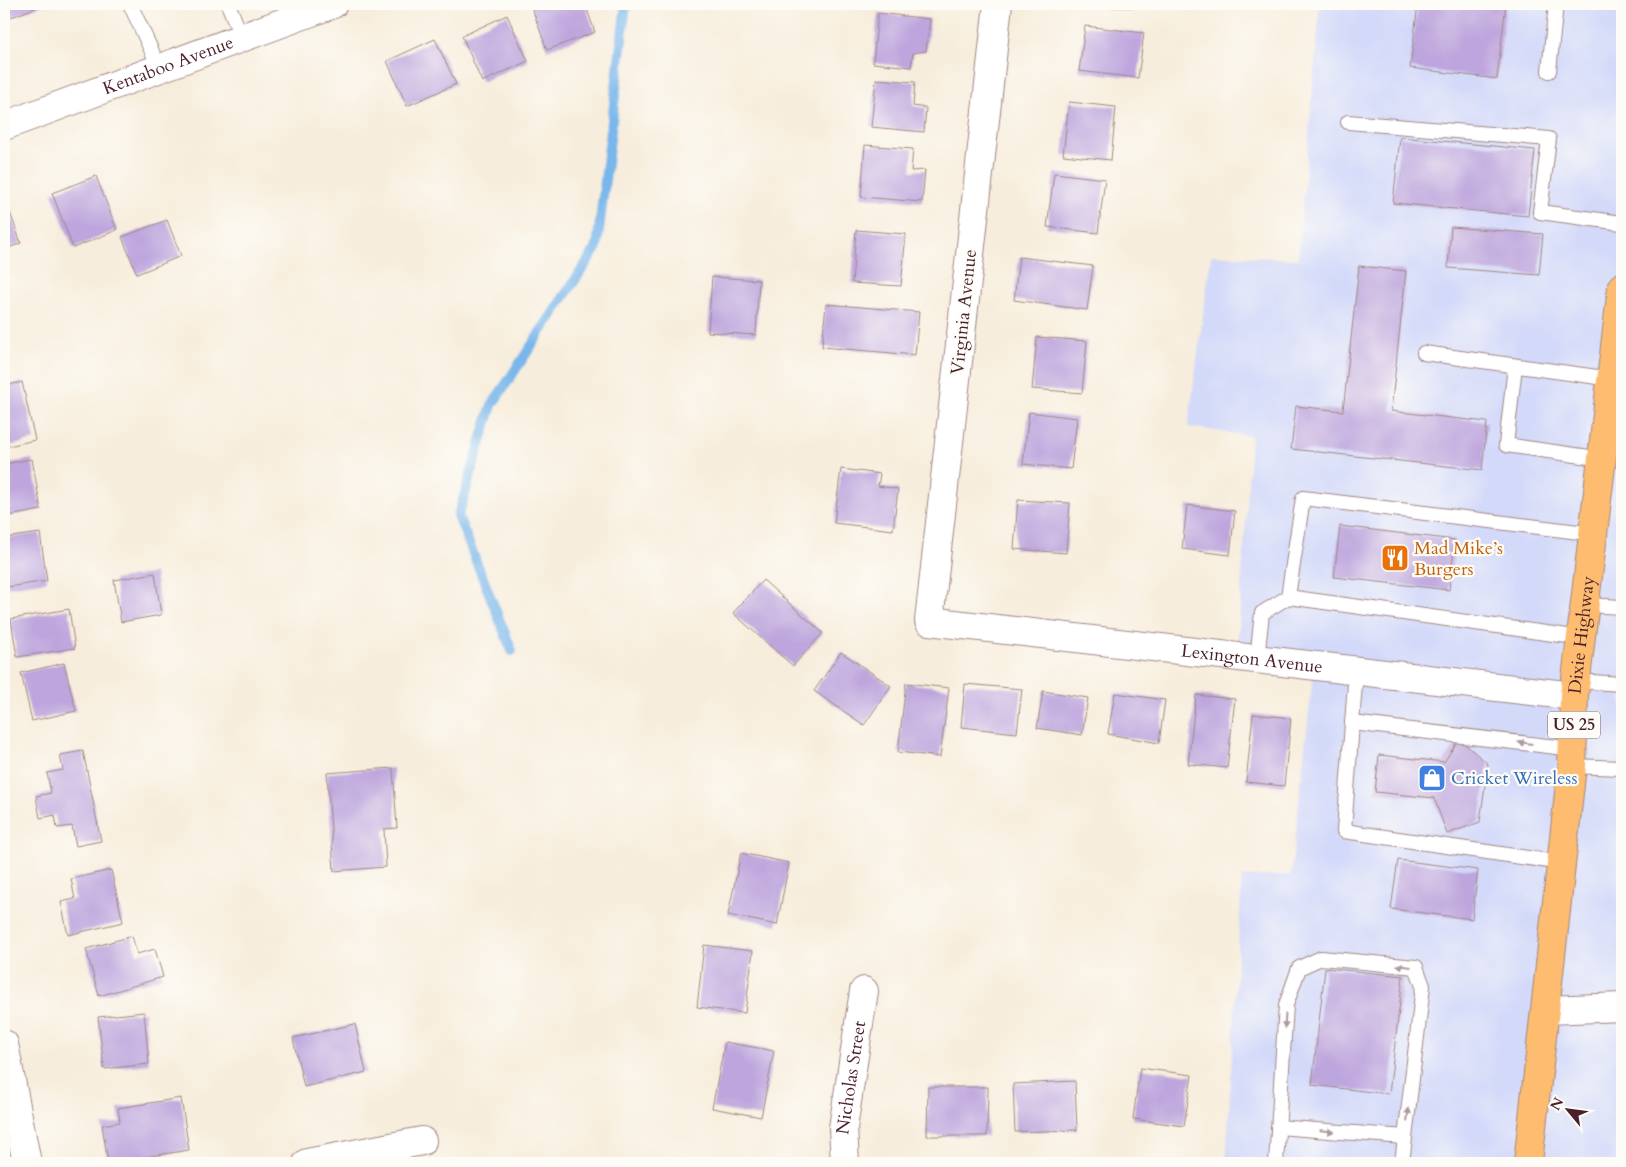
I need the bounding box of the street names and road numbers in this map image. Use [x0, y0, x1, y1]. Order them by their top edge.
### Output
street label: Kentaboo Avenue [99, 29, 237, 101]
street label: Virginia Avenue [945, 248, 983, 376]
street label: Dixie Highway [1562, 574, 1601, 695]
street label: Lexington Avenue [1180, 638, 1324, 679]
road number: US 25 [1548, 712, 1600, 738]
street label: Nicholas Street [830, 1019, 872, 1136]

